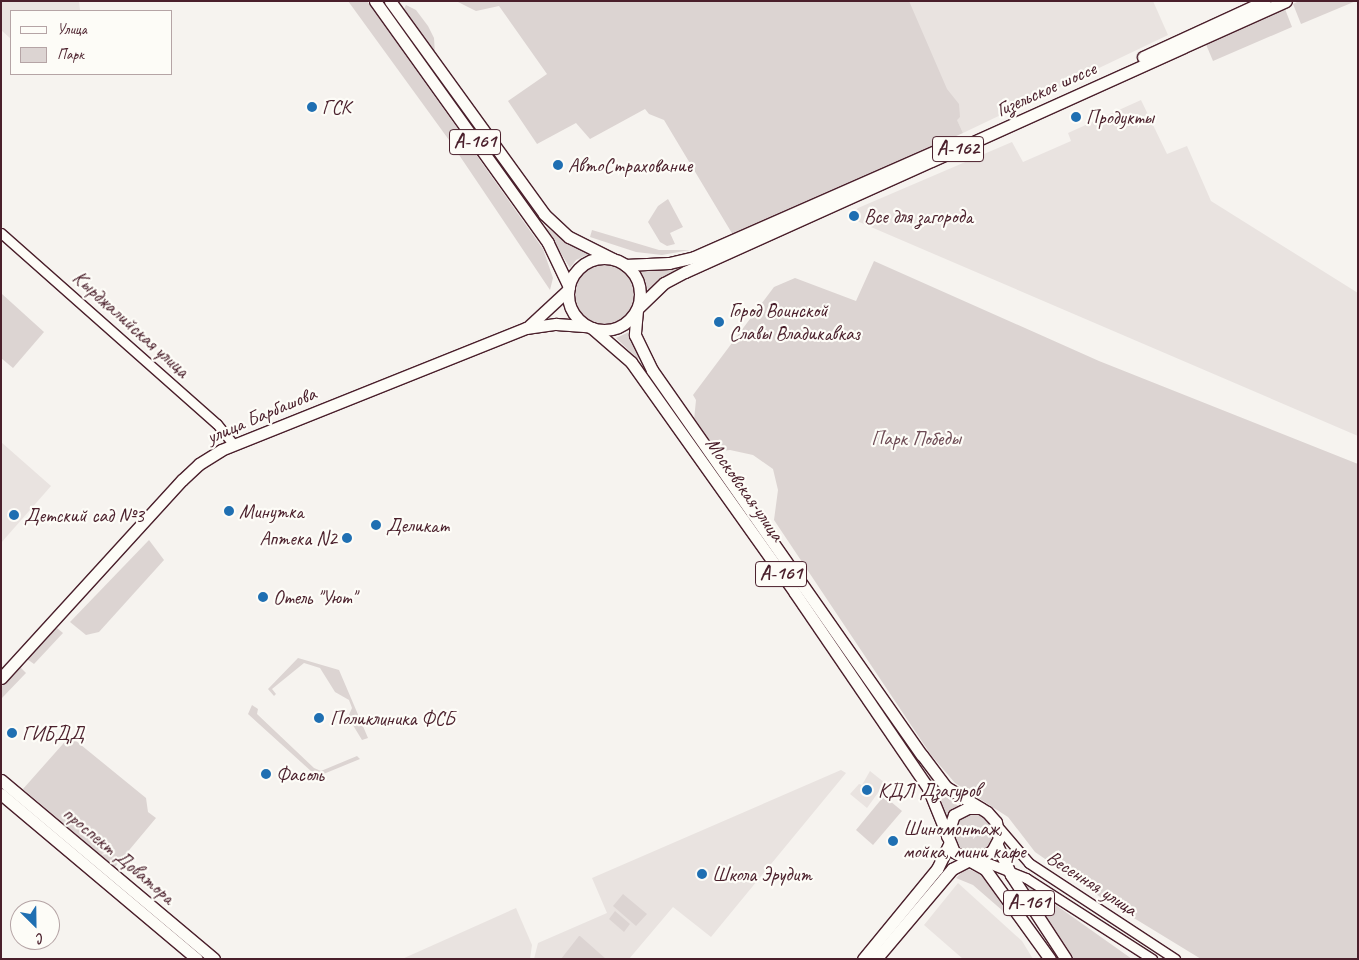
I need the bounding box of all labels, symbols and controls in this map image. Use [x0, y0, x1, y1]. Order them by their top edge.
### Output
legend [10, 10, 172, 75]
text: Улица [57, 20, 87, 39]
text: Парк [57, 45, 84, 64]
street label: Гизельское шоссе [992, 56, 1100, 122]
place label: ГСК [322, 95, 351, 119]
marker: ГСК [306, 101, 318, 113]
place label: Продукты [1086, 105, 1154, 129]
marker: Продукты [1070, 111, 1082, 123]
road number: А-161 [449, 125, 501, 158]
road number: А-162 [932, 132, 984, 166]
place label: АвтоСтрахование [568, 153, 692, 177]
marker: АвтоСтрахование [552, 159, 564, 171]
place label: Все для загорода [864, 204, 975, 228]
marker: Все для загорода [848, 210, 860, 222]
street label: Кырджалийская улица [67, 265, 195, 383]
place label: Город Воинской Славы Владикавказ [729, 299, 860, 346]
marker: Город Воинской Славы Владикавказ [713, 316, 725, 328]
street label: улица Барбашова [203, 381, 319, 449]
park label: Парк Победы [871, 426, 961, 450]
street label: Московская улица [700, 432, 790, 546]
place label: Минутка [239, 499, 303, 523]
place label: Детский сад №3 [24, 503, 144, 527]
marker: Минутка [223, 505, 235, 517]
marker: Детский сад №3 [8, 509, 20, 521]
place label: Деликат [386, 513, 449, 537]
marker: Деликат [370, 519, 382, 531]
place label: Аптека N2 [259, 526, 337, 550]
marker: Аптека N2 [341, 532, 353, 544]
road number: А-161 [755, 558, 807, 590]
place label: Отель "Уют" [273, 585, 356, 609]
marker: Отель "Уют" [257, 591, 269, 603]
place label: Поликлиника ФСБ [330, 706, 455, 730]
marker: Поликлиника ФСБ [312, 711, 326, 725]
place label: ГИБДД [22, 721, 84, 745]
marker: ГИБДД [6, 727, 18, 739]
place label: Фасоль [276, 762, 324, 786]
marker: Фасоль [260, 768, 272, 780]
place label: КДЛ Дзагуров [878, 778, 981, 802]
marker: КДЛ Дзагуров [860, 783, 874, 797]
street label: проспект Доватора [58, 801, 180, 909]
place label: Шиномонтаж, мойка, мини кафе [903, 817, 1025, 864]
marker: Шиномонтаж, мойка, мини кафе [887, 835, 899, 847]
street label: Весенняя улица [1042, 845, 1142, 921]
place label: Школа Эрудит [712, 862, 811, 886]
marker: Школа Эрудит [696, 868, 708, 880]
road number: А-161 [1003, 886, 1055, 920]
north arrow [10, 900, 60, 950]
text: С [34, 929, 47, 948]

